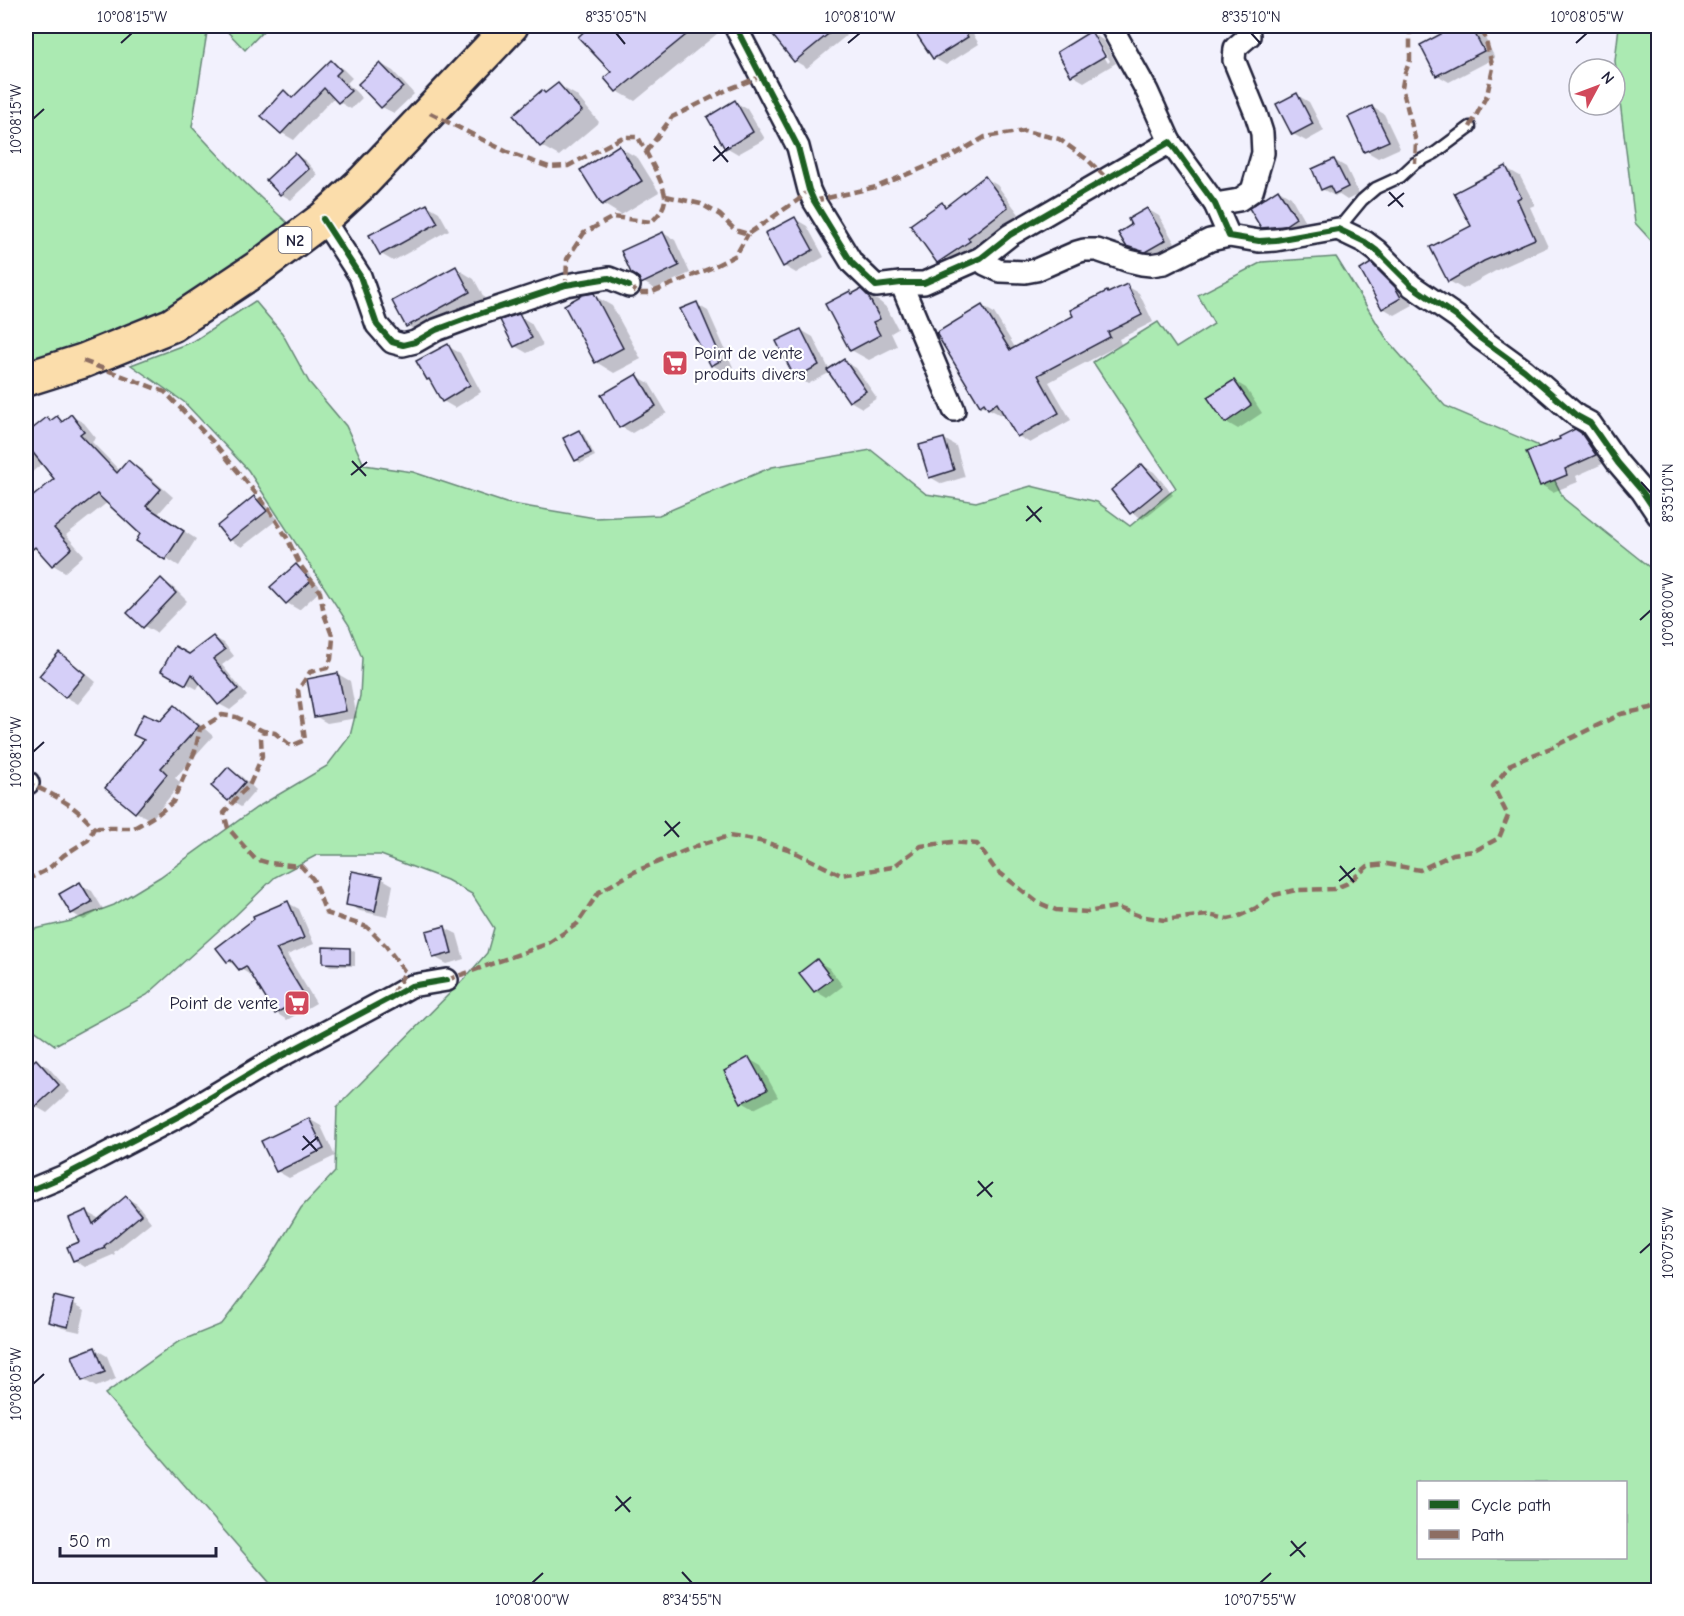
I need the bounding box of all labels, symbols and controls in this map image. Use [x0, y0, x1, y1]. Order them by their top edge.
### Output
text: 10°08'15"W [97, 8, 167, 26]
text: 8°35'05"N [585, 8, 647, 26]
text: 10°08'10"W [825, 8, 895, 26]
text: 8°35'10"N [1221, 8, 1281, 26]
text: 10°08'05"W [1551, 8, 1623, 26]
north arrow [1567, 57, 1627, 117]
text: N [1597, 68, 1618, 88]
text: 10°08'15"W [7, 84, 25, 154]
road number: N2 [278, 227, 312, 253]
place label: Point de vente produits divers [694, 343, 806, 385]
supermarket icon: Point de vente produits divers [660, 348, 690, 378]
text: 8°35'10"N [1659, 463, 1677, 523]
text: 10°08'00"W [1659, 573, 1677, 647]
text: 10°08'10"W [7, 717, 25, 787]
supermarket icon: Point de vente [282, 988, 312, 1018]
place label: Point de vente [170, 993, 278, 1014]
text: 10°07'55"W [1659, 1207, 1677, 1279]
text: 10°08'05"W [7, 1348, 25, 1420]
legend [1417, 1481, 1627, 1559]
text: Cycle path [1471, 1495, 1551, 1516]
scale bar [60, 1520, 216, 1558]
text: Path [1471, 1525, 1504, 1546]
text: 50 m [69, 1531, 111, 1552]
text: 10°08'00"W [495, 1591, 569, 1609]
text: 8°34'55"N [662, 1591, 722, 1609]
text: 10°07'55"W [1224, 1591, 1296, 1609]

